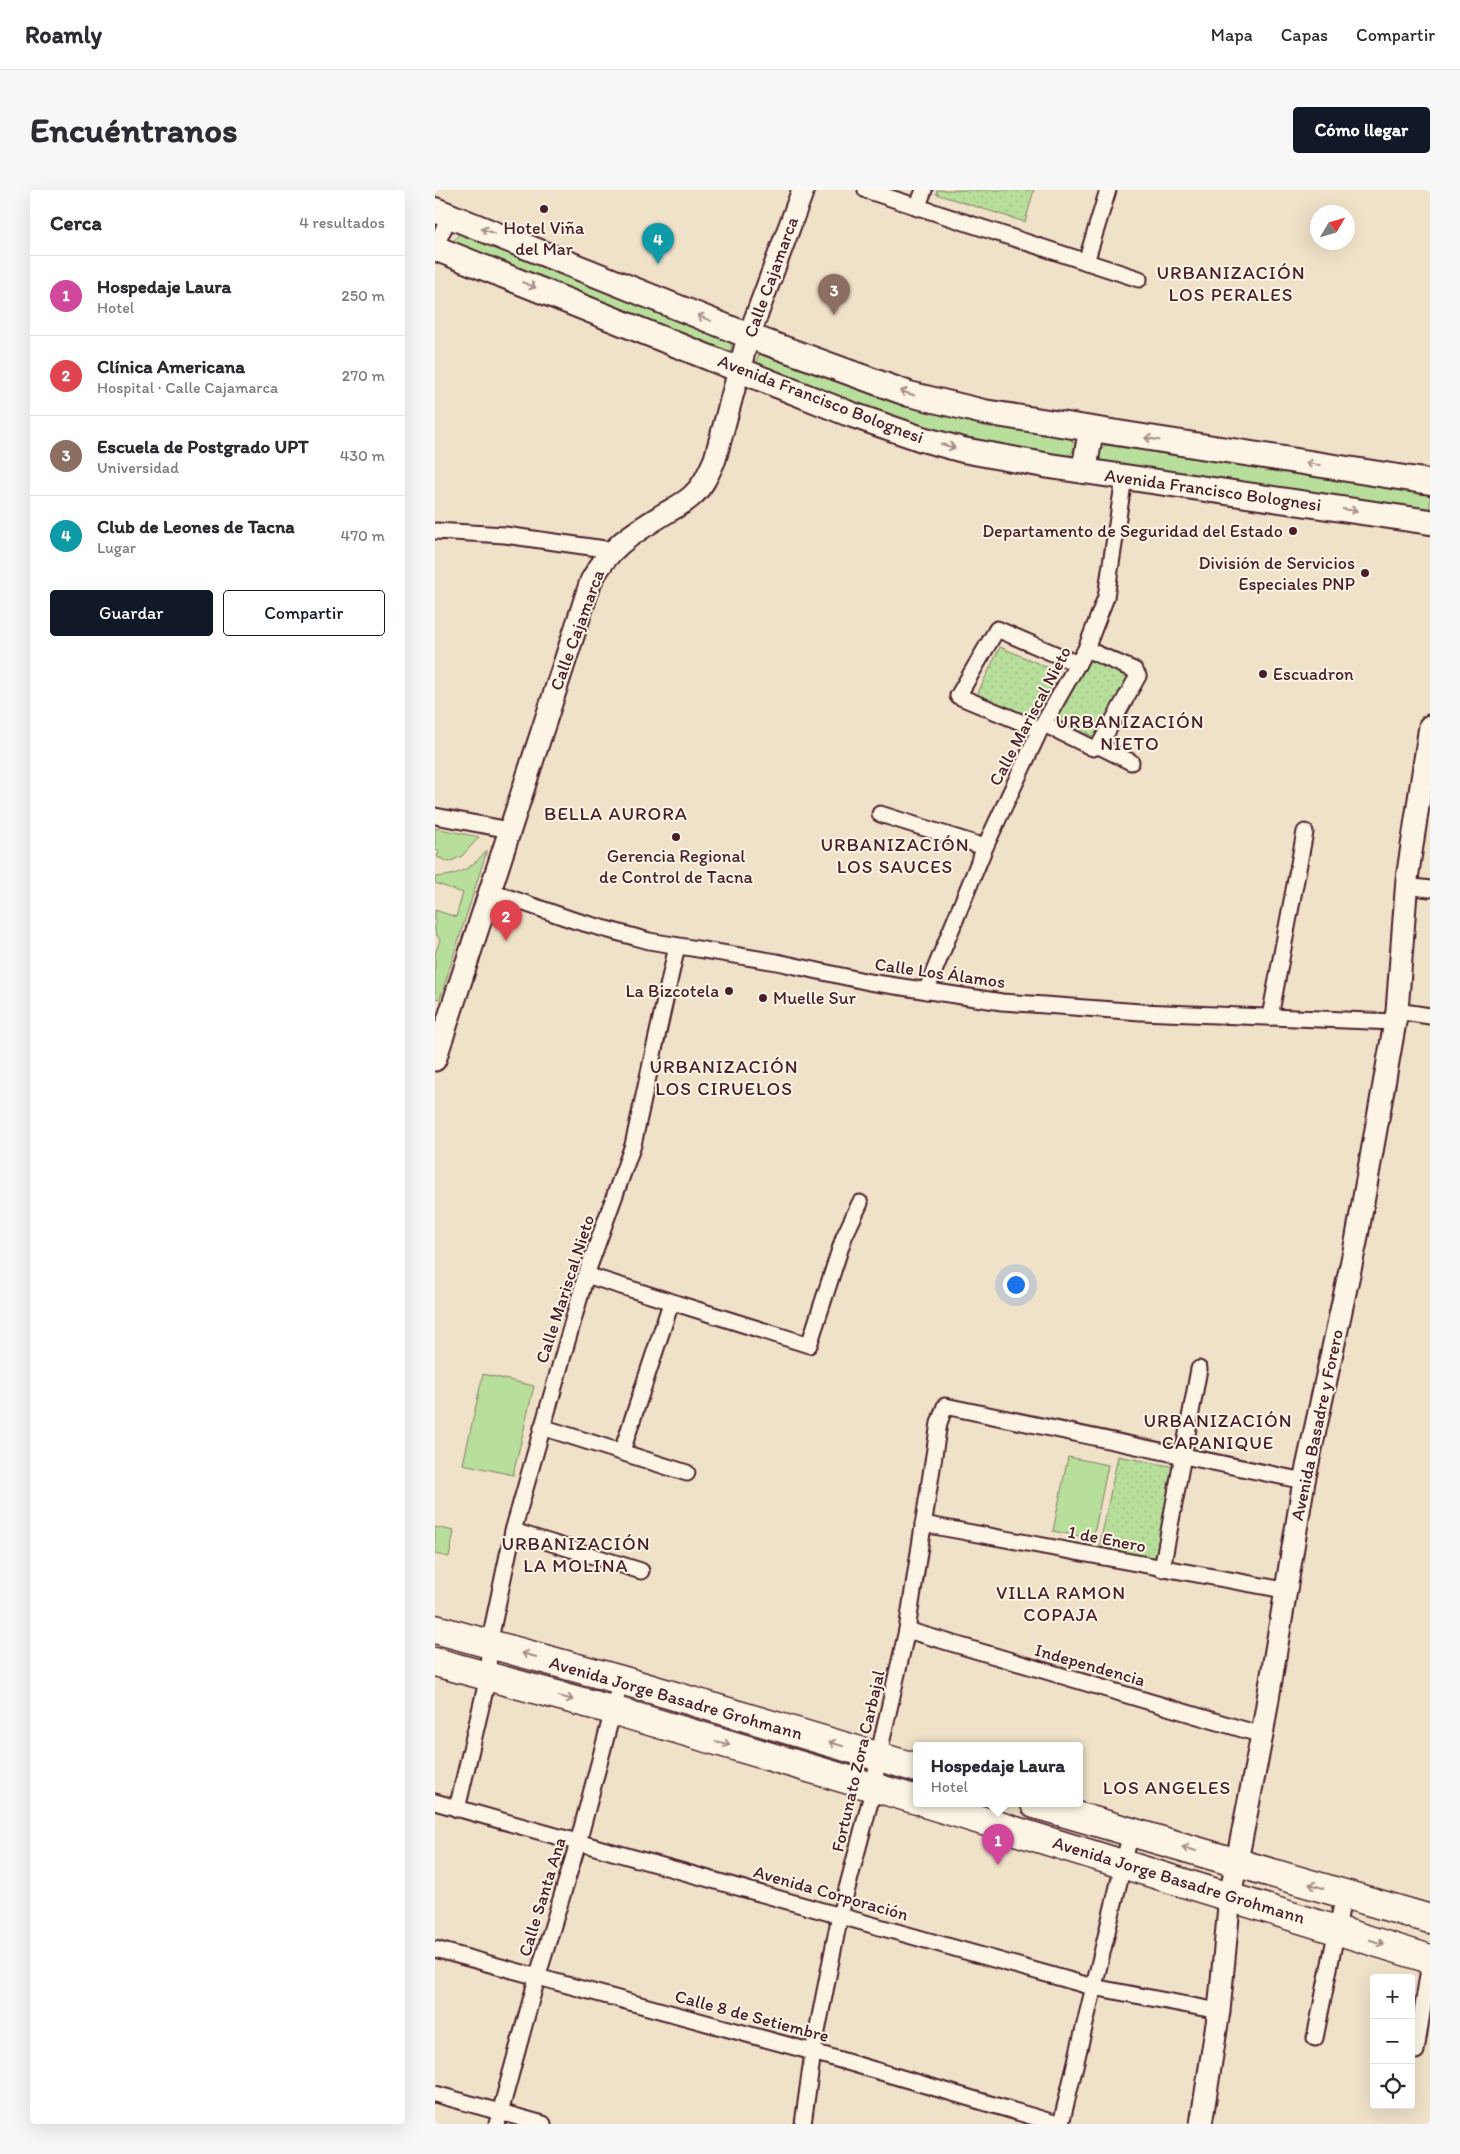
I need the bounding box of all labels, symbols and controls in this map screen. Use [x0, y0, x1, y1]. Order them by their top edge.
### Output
text: Roamly [25, 20, 102, 49]
text: Mapa [1211, 24, 1253, 46]
text: Capas [1281, 24, 1328, 46]
text: Compartir [1356, 24, 1435, 46]
button: Cómo llegar [1293, 107, 1430, 153]
text: Encuéntranos [30, 109, 238, 151]
marker: Hotel Viña del Mar [538, 203, 550, 215]
north arrow [1310, 205, 1355, 250]
text: Cerca [50, 210, 102, 235]
text: 4 resultados [299, 213, 385, 232]
street label: Calle Cajamarca [739, 213, 803, 340]
place label: Hotel Viña del Mar [504, 217, 585, 260]
pin: 4 [642, 223, 674, 264]
one-way arrow [481, 226, 496, 235]
district label: URBANIZACIÓN LOS PERALES [1156, 261, 1306, 306]
pin: 3 [818, 274, 850, 315]
text: Hospedaje Laura [97, 275, 232, 298]
one-way arrow [521, 281, 536, 291]
text: 1 [62, 286, 70, 305]
text: 250 m [341, 286, 385, 305]
text: Hotel [97, 298, 134, 317]
one-way arrow [697, 312, 712, 322]
street label: Avenida Francisco Bolognesi [715, 350, 927, 448]
text: Clínica Americana [97, 355, 245, 378]
text: 2 [62, 366, 70, 385]
text: 270 m [342, 366, 385, 385]
text: Hospital · Calle Cajamarca [97, 378, 278, 397]
one-way arrow [899, 388, 915, 398]
one-way arrow [1144, 434, 1160, 444]
text: Escuela de Postgrado UPT [97, 435, 309, 458]
one-way arrow [940, 441, 956, 451]
text: 3 [62, 446, 70, 465]
text: 430 m [340, 446, 385, 465]
text: Universidad [97, 458, 179, 477]
one-way arrow [1305, 459, 1321, 469]
street label: Avenida Francisco Bolognesi [1103, 464, 1323, 516]
one-way arrow [1342, 506, 1358, 516]
text: Club de Leones de Tacna [97, 515, 295, 538]
place label: Departamento de Seguridad del Estado [982, 520, 1283, 542]
marker: Departamento de Seguridad del Estado [1287, 525, 1299, 537]
text: 4 [61, 526, 71, 545]
text: 470 m [341, 526, 385, 545]
text: Lugar [97, 538, 136, 557]
place label: División de Servicios Especiales PNP [1198, 552, 1355, 595]
street label: Calle Cajamarca [545, 566, 609, 693]
marker: División de Servicios Especiales PNP [1359, 567, 1371, 579]
button: Guardar [50, 590, 213, 636]
button: Compartir [223, 590, 385, 636]
street label: Calle Mariscal Nieto [984, 643, 1076, 789]
place label: Escuadron [1273, 663, 1354, 685]
marker: Escuadron [1257, 668, 1269, 680]
district label: URBANIZACIÓN NIETO [1055, 710, 1205, 755]
district label: BELLA AURORA [544, 802, 688, 825]
marker: Gerencia Regional de Control de Tacna [670, 831, 682, 843]
district label: URBANIZACIÓN LOS SAUCES [820, 833, 970, 878]
place label: Gerencia Regional de Control de Tacna [599, 845, 754, 888]
pin: 2 [490, 900, 522, 941]
street label: Calle Los Álamos [873, 953, 1007, 993]
place label: La Bizcotela [626, 980, 719, 1002]
marker: La Bizcotela [723, 985, 735, 997]
place label: Muelle Sur [773, 987, 857, 1009]
marker: Muelle Sur [757, 992, 769, 1004]
district label: URBANIZACIÓN LOS CIRUELOS [649, 1055, 799, 1100]
street label: Calle Mariscal Nieto [531, 1212, 599, 1366]
your location [1003, 1272, 1029, 1298]
street label: Avenida Basadre y Forero [1286, 1327, 1348, 1523]
district label: URBANIZACIÓN CAPANIQUE [1143, 1409, 1293, 1454]
street label: 1 de Enero [1066, 1521, 1148, 1557]
district label: URBANIZACIÓN LA MOLINA [501, 1532, 651, 1577]
district label: VILLA RAMON COPAJA [996, 1581, 1126, 1626]
street label: Independencia [1032, 1639, 1148, 1691]
one-way arrow [522, 1650, 538, 1659]
street label: Avenida Jorge Basadre Grohmann [547, 1651, 805, 1745]
street label: Fortunato Zora Carbajal [826, 1668, 890, 1854]
one-way arrow [558, 1694, 574, 1703]
one-way arrow [714, 1738, 730, 1748]
one-way arrow [829, 1739, 845, 1749]
popup [913, 1742, 1083, 1807]
text: Hospedaje Laura [931, 1754, 1065, 1777]
district label: LOS ANGELES [1103, 1776, 1231, 1799]
text: Hotel [931, 1777, 968, 1796]
pin: 1 [982, 1824, 1014, 1865]
street label: Avenida Jorge Basadre Grohmann [1050, 1831, 1308, 1929]
street label: Calle Santa Ana [513, 1835, 571, 1959]
one-way arrow [1181, 1844, 1197, 1854]
street label: Avenida Corporación [751, 1860, 911, 1926]
one-way arrow [1308, 1881, 1324, 1890]
one-way arrow [1368, 1937, 1384, 1947]
map controls [1370, 1974, 1415, 2109]
button: + [1370, 1974, 1415, 2019]
street label: Calle 8 de Setiembre [673, 1985, 831, 2047]
button: − [1370, 2019, 1415, 2064]
button: locate [1370, 2064, 1415, 2109]

